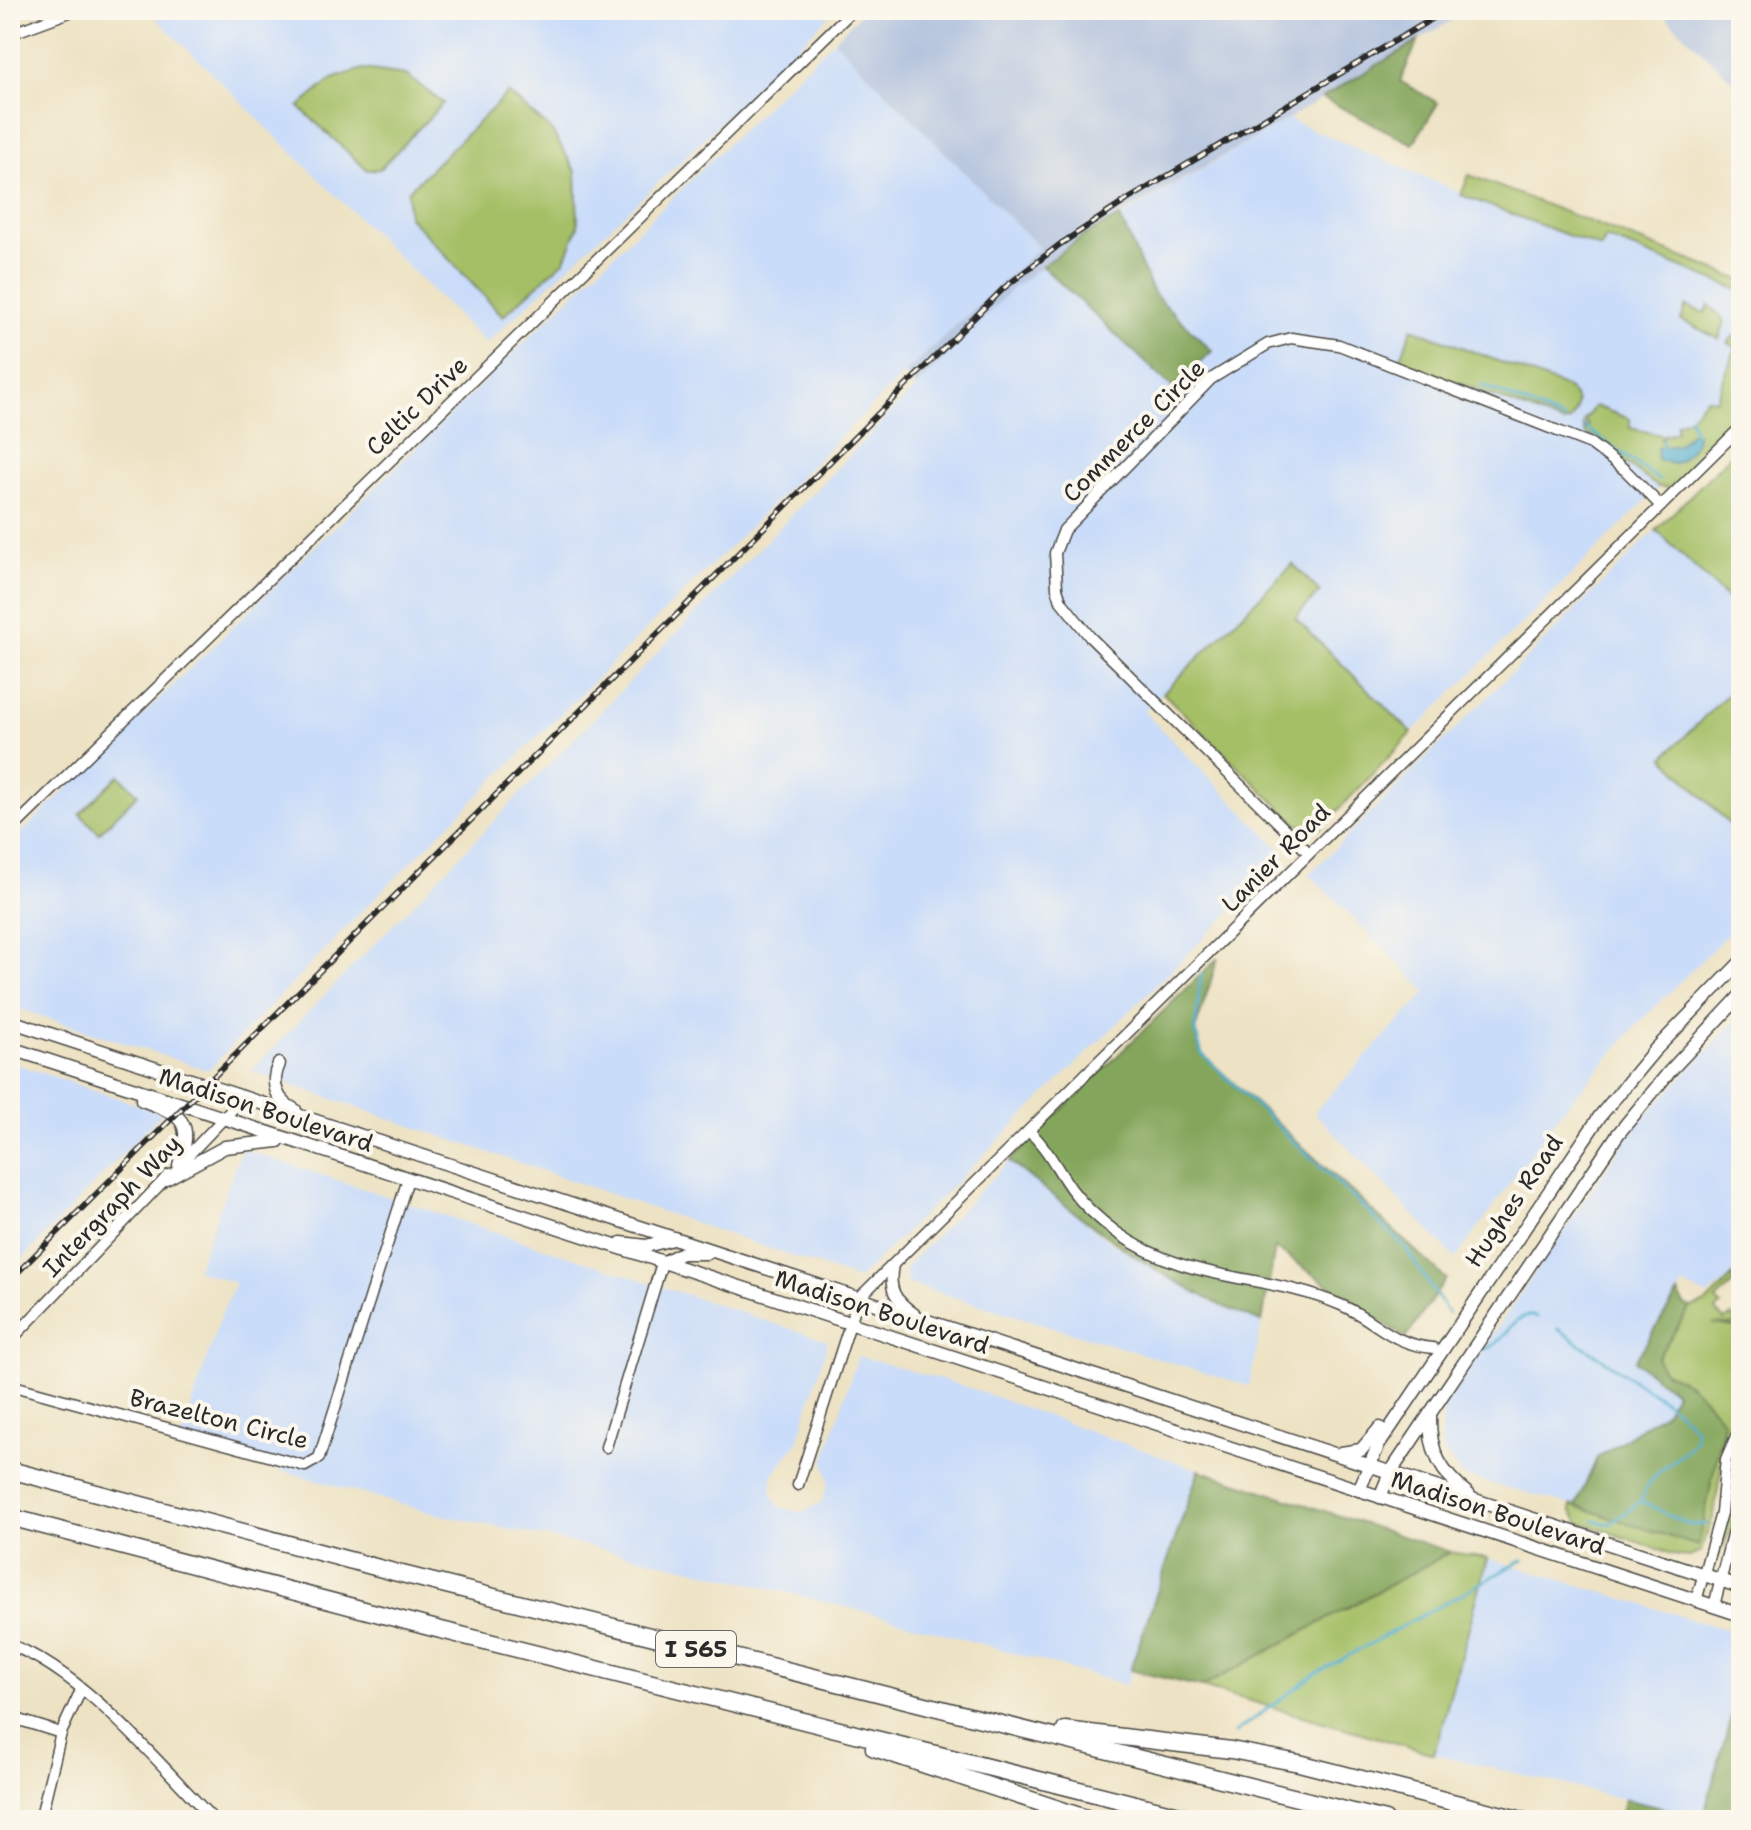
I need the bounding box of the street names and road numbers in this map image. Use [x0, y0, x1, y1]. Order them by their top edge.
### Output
street label: Celtic Drive [359, 349, 475, 463]
street label: Commerce Circle [1056, 353, 1212, 509]
street label: Lanier Road [1215, 797, 1337, 919]
street label: Madison Boulevard [155, 1060, 377, 1160]
street label: Intergraph Way [36, 1128, 188, 1284]
street label: Hughes Road [1458, 1128, 1570, 1274]
street label: Madison Boulevard [771, 1262, 993, 1362]
street label: Brazelton Circle [126, 1381, 312, 1457]
street label: Madison Boulevard [1387, 1463, 1609, 1563]
road number: I 565 [656, 1631, 736, 1667]

